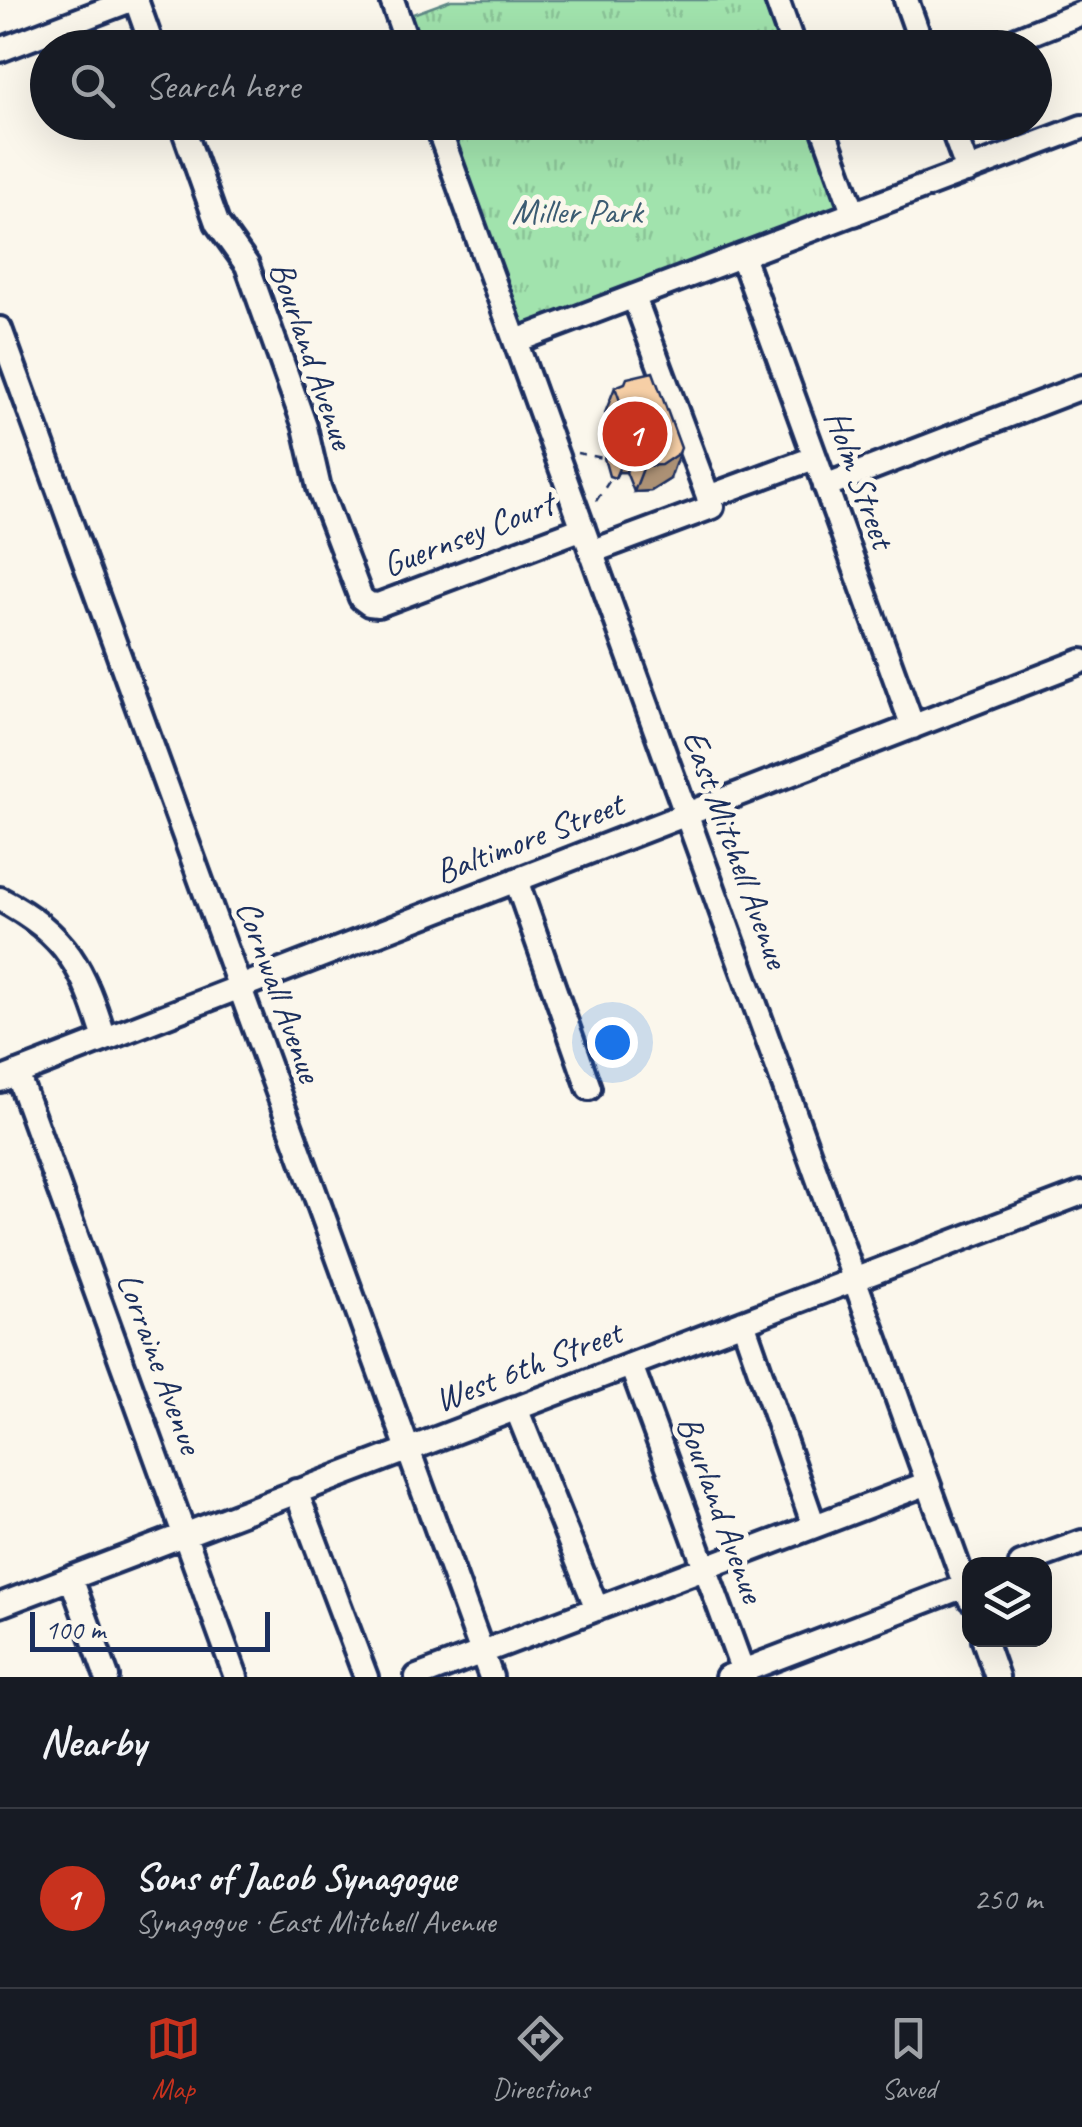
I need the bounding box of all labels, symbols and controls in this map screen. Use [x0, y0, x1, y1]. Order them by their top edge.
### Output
search box [30, 30, 1052, 140]
icon: search [65, 58, 120, 113]
text: Search here [145, 62, 300, 109]
park label: Miller Park [512, 189, 645, 234]
street label: Bourland Avenue [259, 256, 366, 457]
pin: 1 [602, 396, 668, 472]
street label: Holm Street [814, 404, 907, 557]
street label: Guernsey Court [376, 479, 564, 587]
street label: East Mitchell Avenue [672, 724, 801, 976]
street label: Baltimore Street [429, 780, 632, 894]
street label: Cornwall Avenue [225, 894, 334, 1090]
your location [587, 1017, 638, 1068]
street label: Lorraine Avenue [107, 1266, 214, 1462]
street label: West 6th Street [428, 1309, 631, 1422]
street label: Bourland Avenue [667, 1410, 776, 1611]
map controls [962, 1557, 1052, 1647]
button: layers [962, 1557, 1052, 1647]
scale bar [30, 1607, 270, 1652]
text: 100 m [45, 1612, 105, 1647]
text: Nearby [40, 1716, 146, 1769]
text: Sons of Jacob Synagogue [135, 1854, 456, 1901]
text: 1 [65, 1878, 80, 1919]
text: 250 m [973, 1878, 1042, 1919]
text: Synagogue · East Mitchell Avenue [135, 1901, 495, 1942]
tab: Map [146, 2011, 201, 2106]
tab: Directions [492, 2011, 590, 2106]
tab: Saved [881, 2011, 936, 2106]

